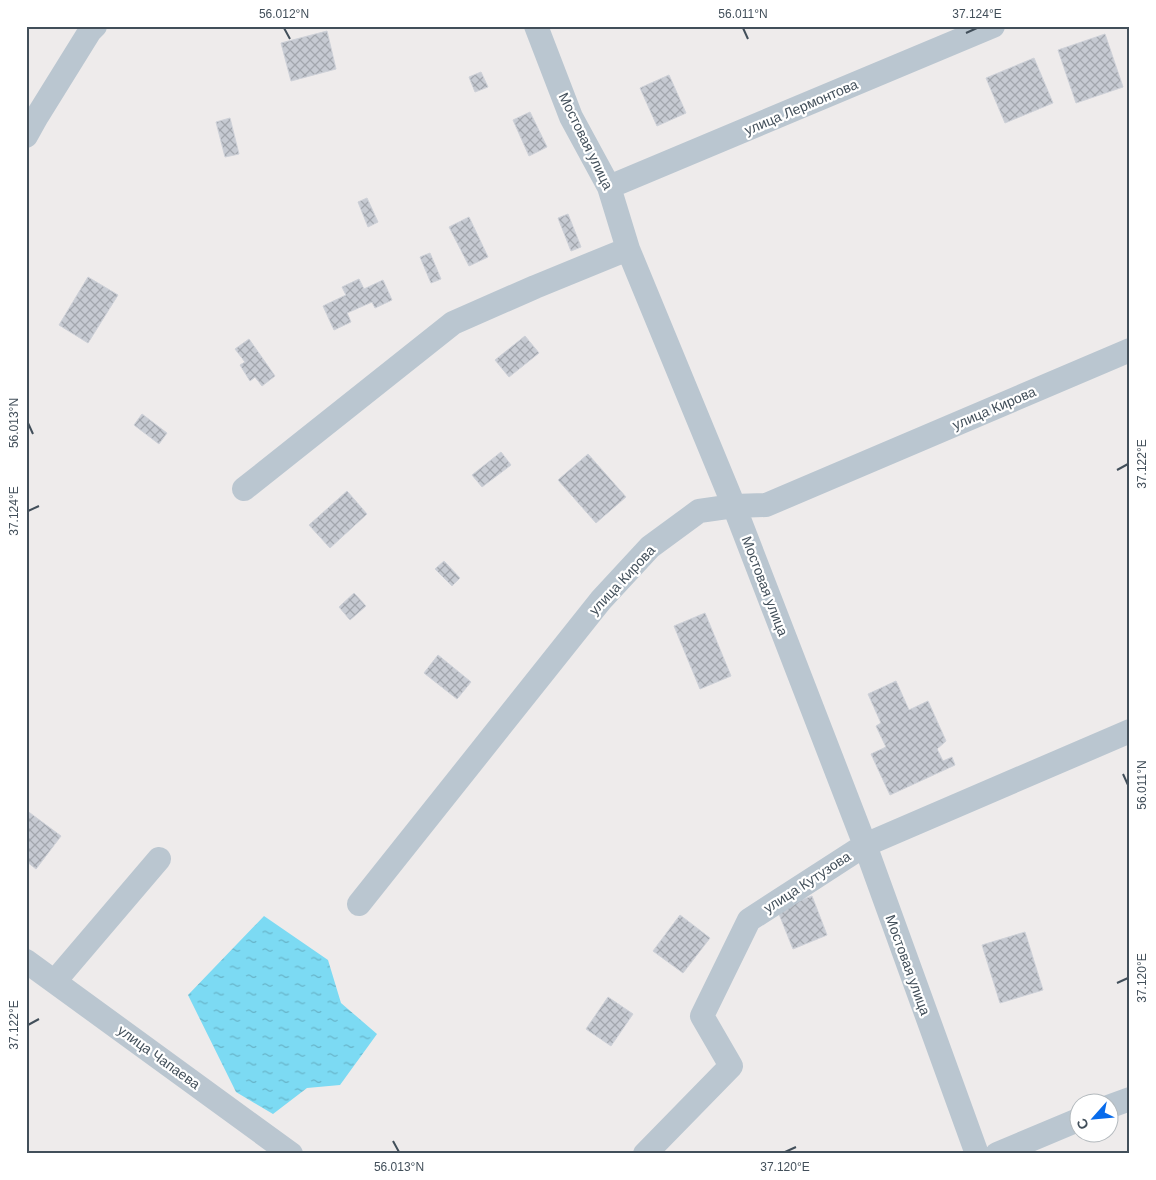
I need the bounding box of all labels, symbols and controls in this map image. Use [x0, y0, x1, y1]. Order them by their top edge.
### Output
text: 56.012°N [259, 7, 309, 21]
text: 56.011°N [718, 7, 768, 21]
text: 37.124°E [952, 7, 1002, 21]
street label: улица Лермонтова [742, 76, 860, 138]
street label: Мостовая улица [556, 90, 616, 192]
street label: улица Кирова [950, 383, 1038, 433]
text: 56.013°N [7, 398, 21, 448]
text: 37.122°E [1135, 439, 1149, 489]
text: 37.124°E [7, 486, 21, 536]
street label: Мостовая улица [739, 534, 791, 638]
street label: улица Кирова [586, 542, 658, 618]
text: 56.011°N [1135, 760, 1149, 810]
street label: улица Кутузова [761, 848, 854, 916]
street label: Мостовая улица [882, 913, 934, 1018]
text: 37.120°E [1135, 953, 1149, 1003]
text: 37.122°E [7, 1000, 21, 1050]
street label: улица Чапаева [115, 1022, 203, 1092]
north arrow [1068, 1092, 1118, 1142]
text: С [1073, 1116, 1092, 1132]
text: 56.013°N [374, 1160, 424, 1174]
text: 37.120°E [760, 1160, 810, 1174]

